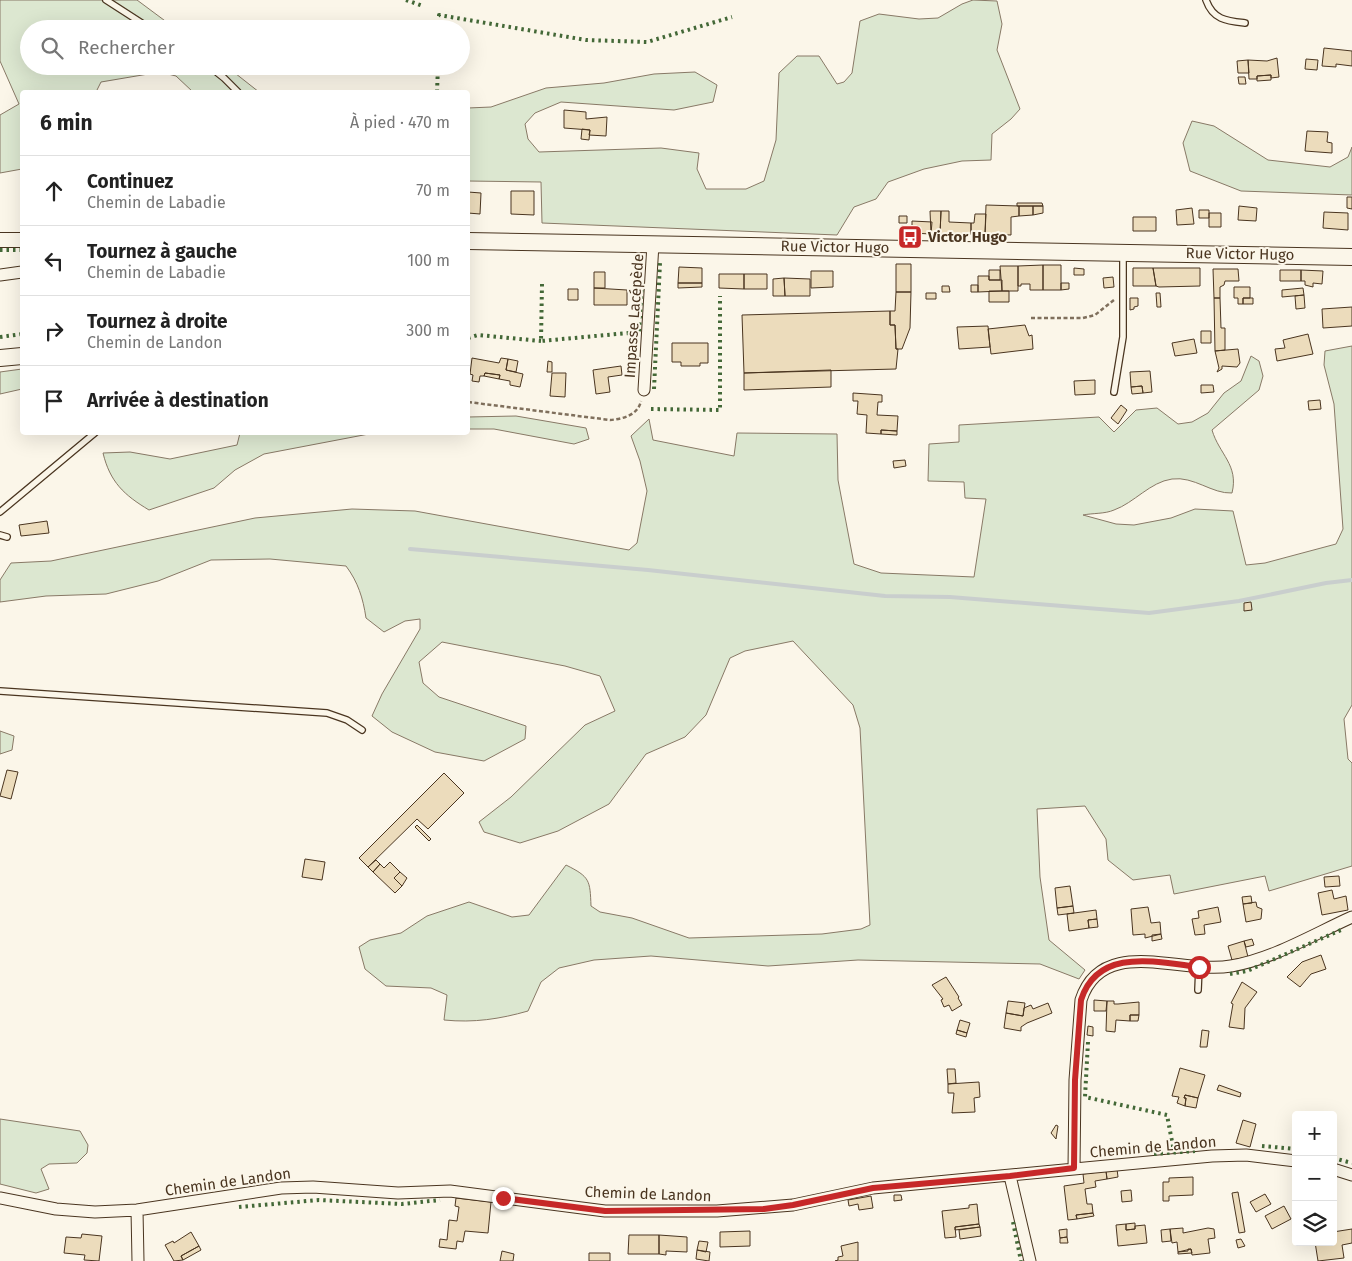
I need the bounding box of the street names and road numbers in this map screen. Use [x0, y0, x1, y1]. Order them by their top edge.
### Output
street label: Rue Victor Hugo [781, 237, 889, 257]
street label: Rue Victor Hugo [1186, 244, 1294, 264]
street label: Impasse Lacépède [621, 253, 647, 379]
street label: Chemin de Landon [1089, 1133, 1217, 1161]
street label: Chemin de Landon [164, 1164, 292, 1200]
street label: Chemin de Landon [584, 1183, 712, 1205]

